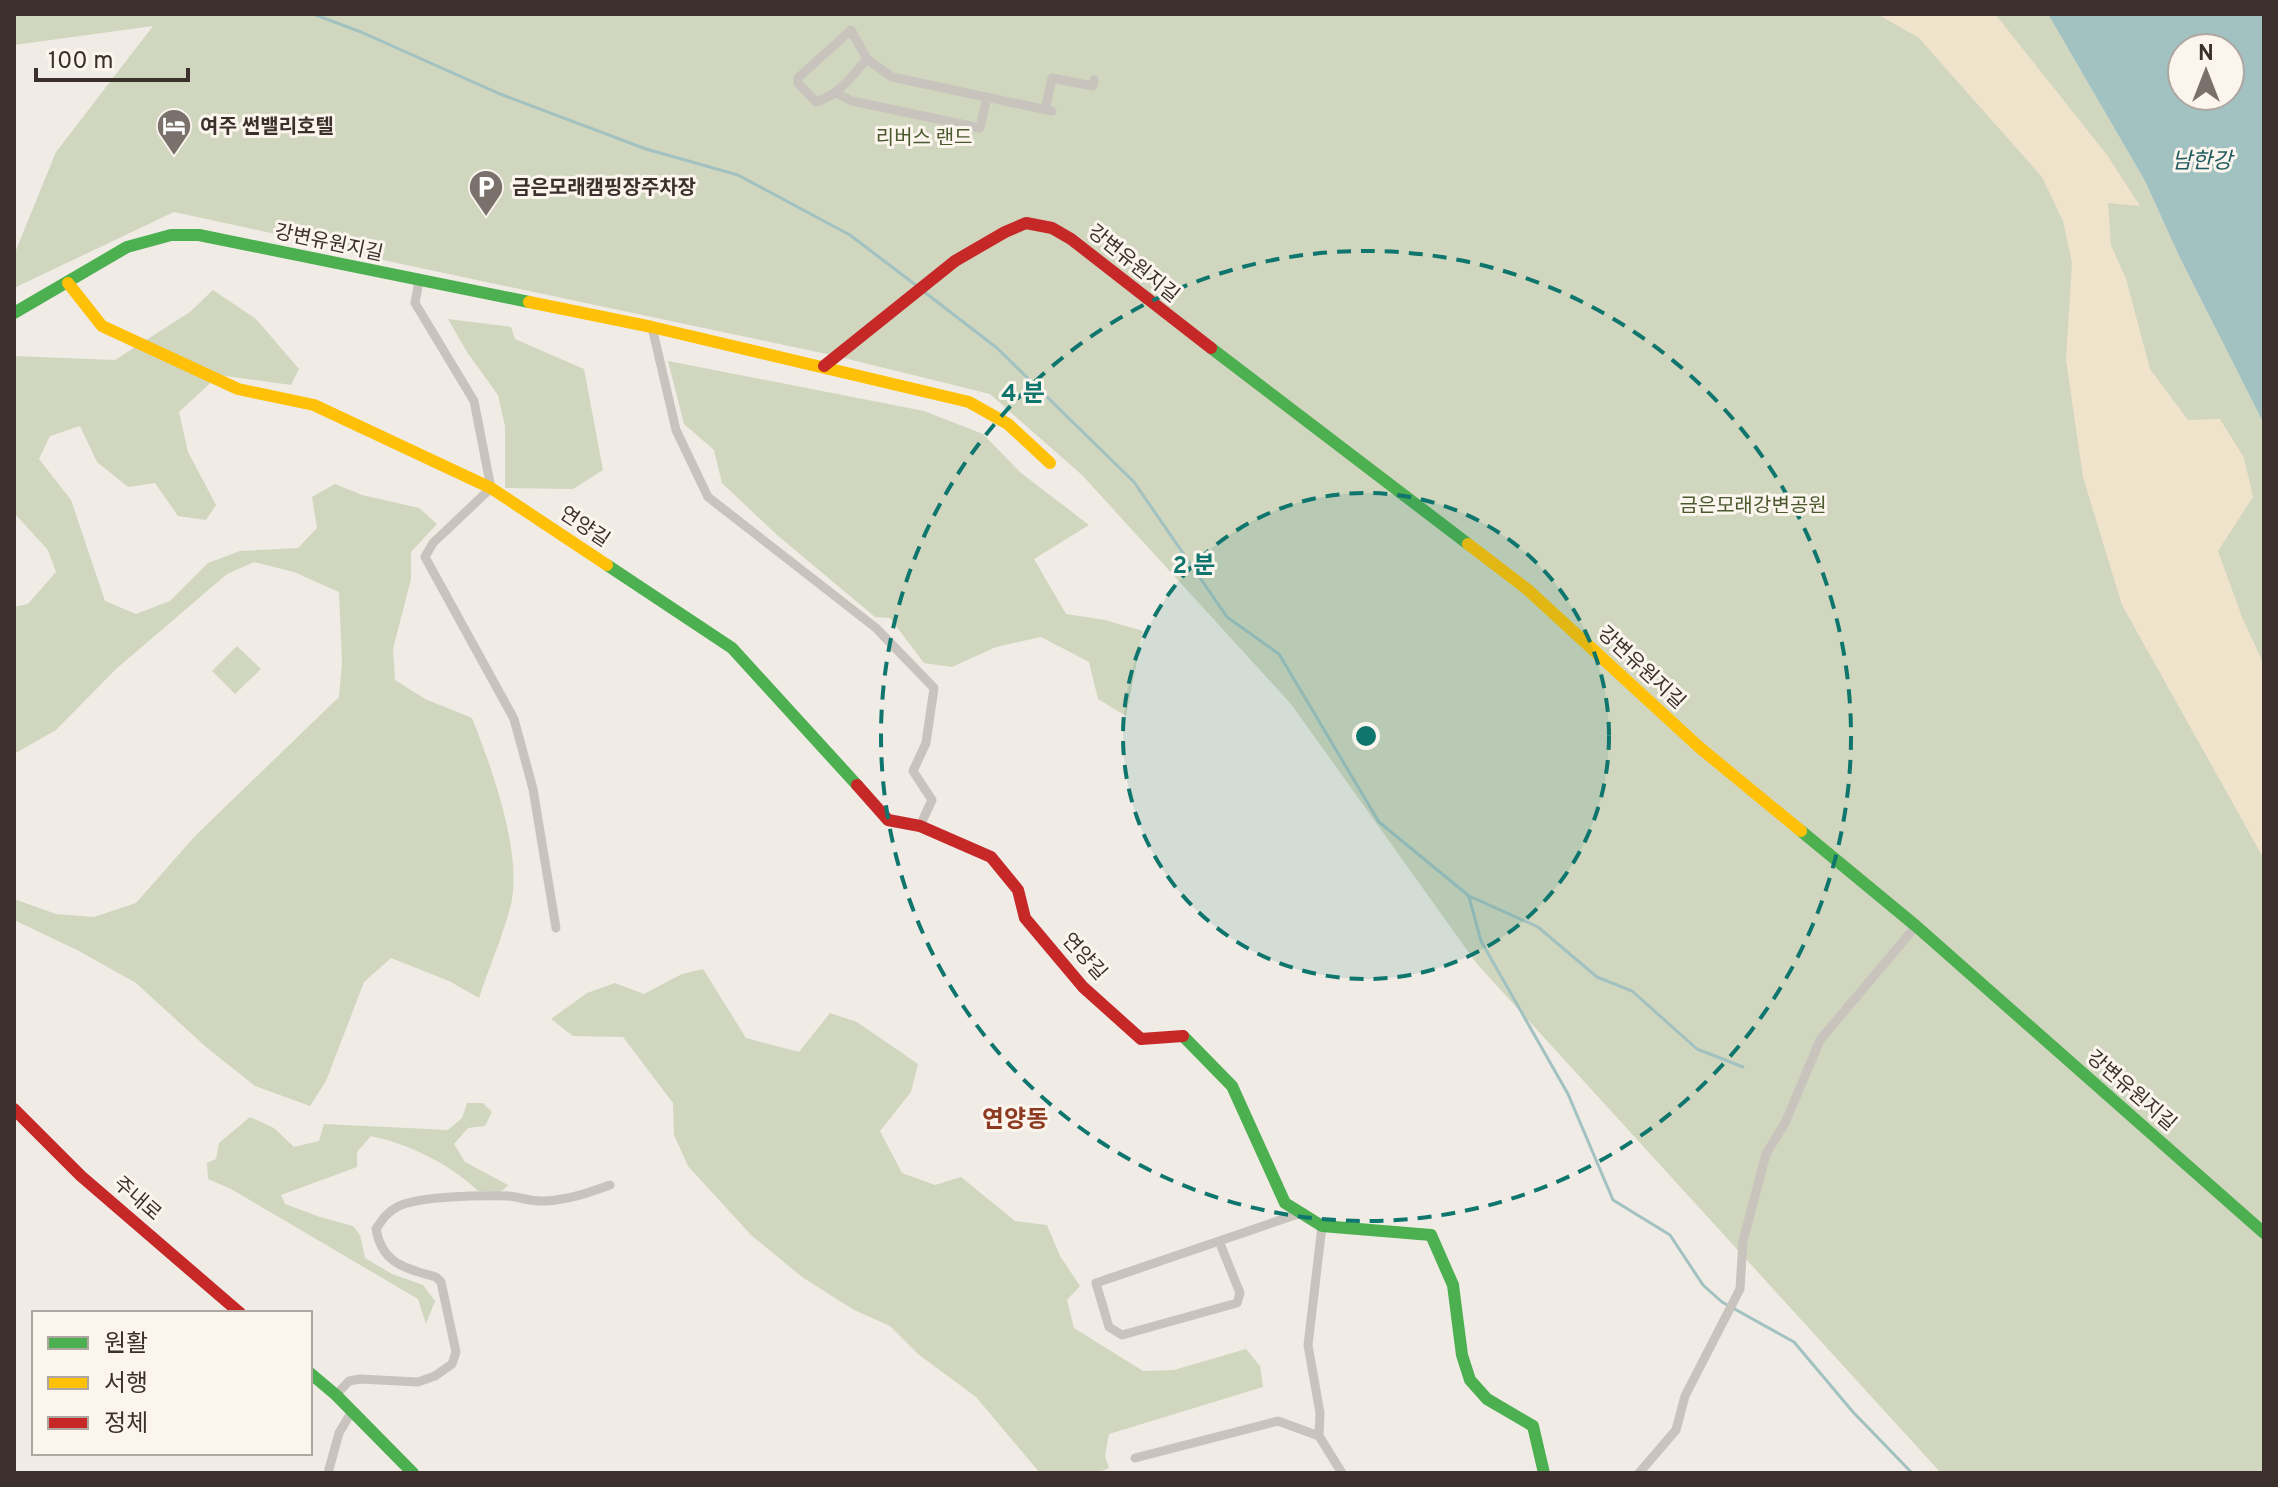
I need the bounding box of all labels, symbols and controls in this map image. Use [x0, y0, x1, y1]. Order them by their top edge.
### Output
scale bar [36, 32, 188, 82]
north arrow [2166, 32, 2246, 112]
text: N [2198, 41, 2214, 68]
text: 100 m [48, 47, 114, 77]
hotel icon: 여주 썬밸리호텔 [155, 107, 193, 157]
place label: 여주 썬밸리호텔 [200, 115, 334, 141]
park label: 리버스 랜드 [876, 126, 972, 152]
water label: 남한강 [2172, 149, 2235, 176]
parking icon: 금은모래캠핑장주차장 [467, 168, 505, 218]
place label: 금은모래캠핑장주차장 [512, 176, 696, 202]
street label: 강변유원지길 [272, 220, 385, 268]
street label: 강변유원지길 [1082, 220, 1184, 309]
text: 4 분 [1001, 380, 1045, 410]
park label: 금은모래강변공원 [1679, 494, 1827, 520]
street label: 연양길 [554, 501, 614, 554]
text: 2 분 [1173, 552, 1215, 582]
street label: 강변유원지길 [1591, 621, 1690, 716]
centre of rings [1352, 722, 1380, 750]
street label: 연양길 [1055, 928, 1112, 987]
street label: 강변유원지길 [2080, 1045, 2181, 1138]
district label: 연양동 [982, 1106, 1048, 1136]
street label: 주내로 [107, 1172, 166, 1227]
legend [32, 1311, 312, 1455]
text: 원활 [104, 1330, 148, 1360]
text: 서행 [104, 1370, 148, 1400]
text: 정체 [104, 1410, 148, 1440]

